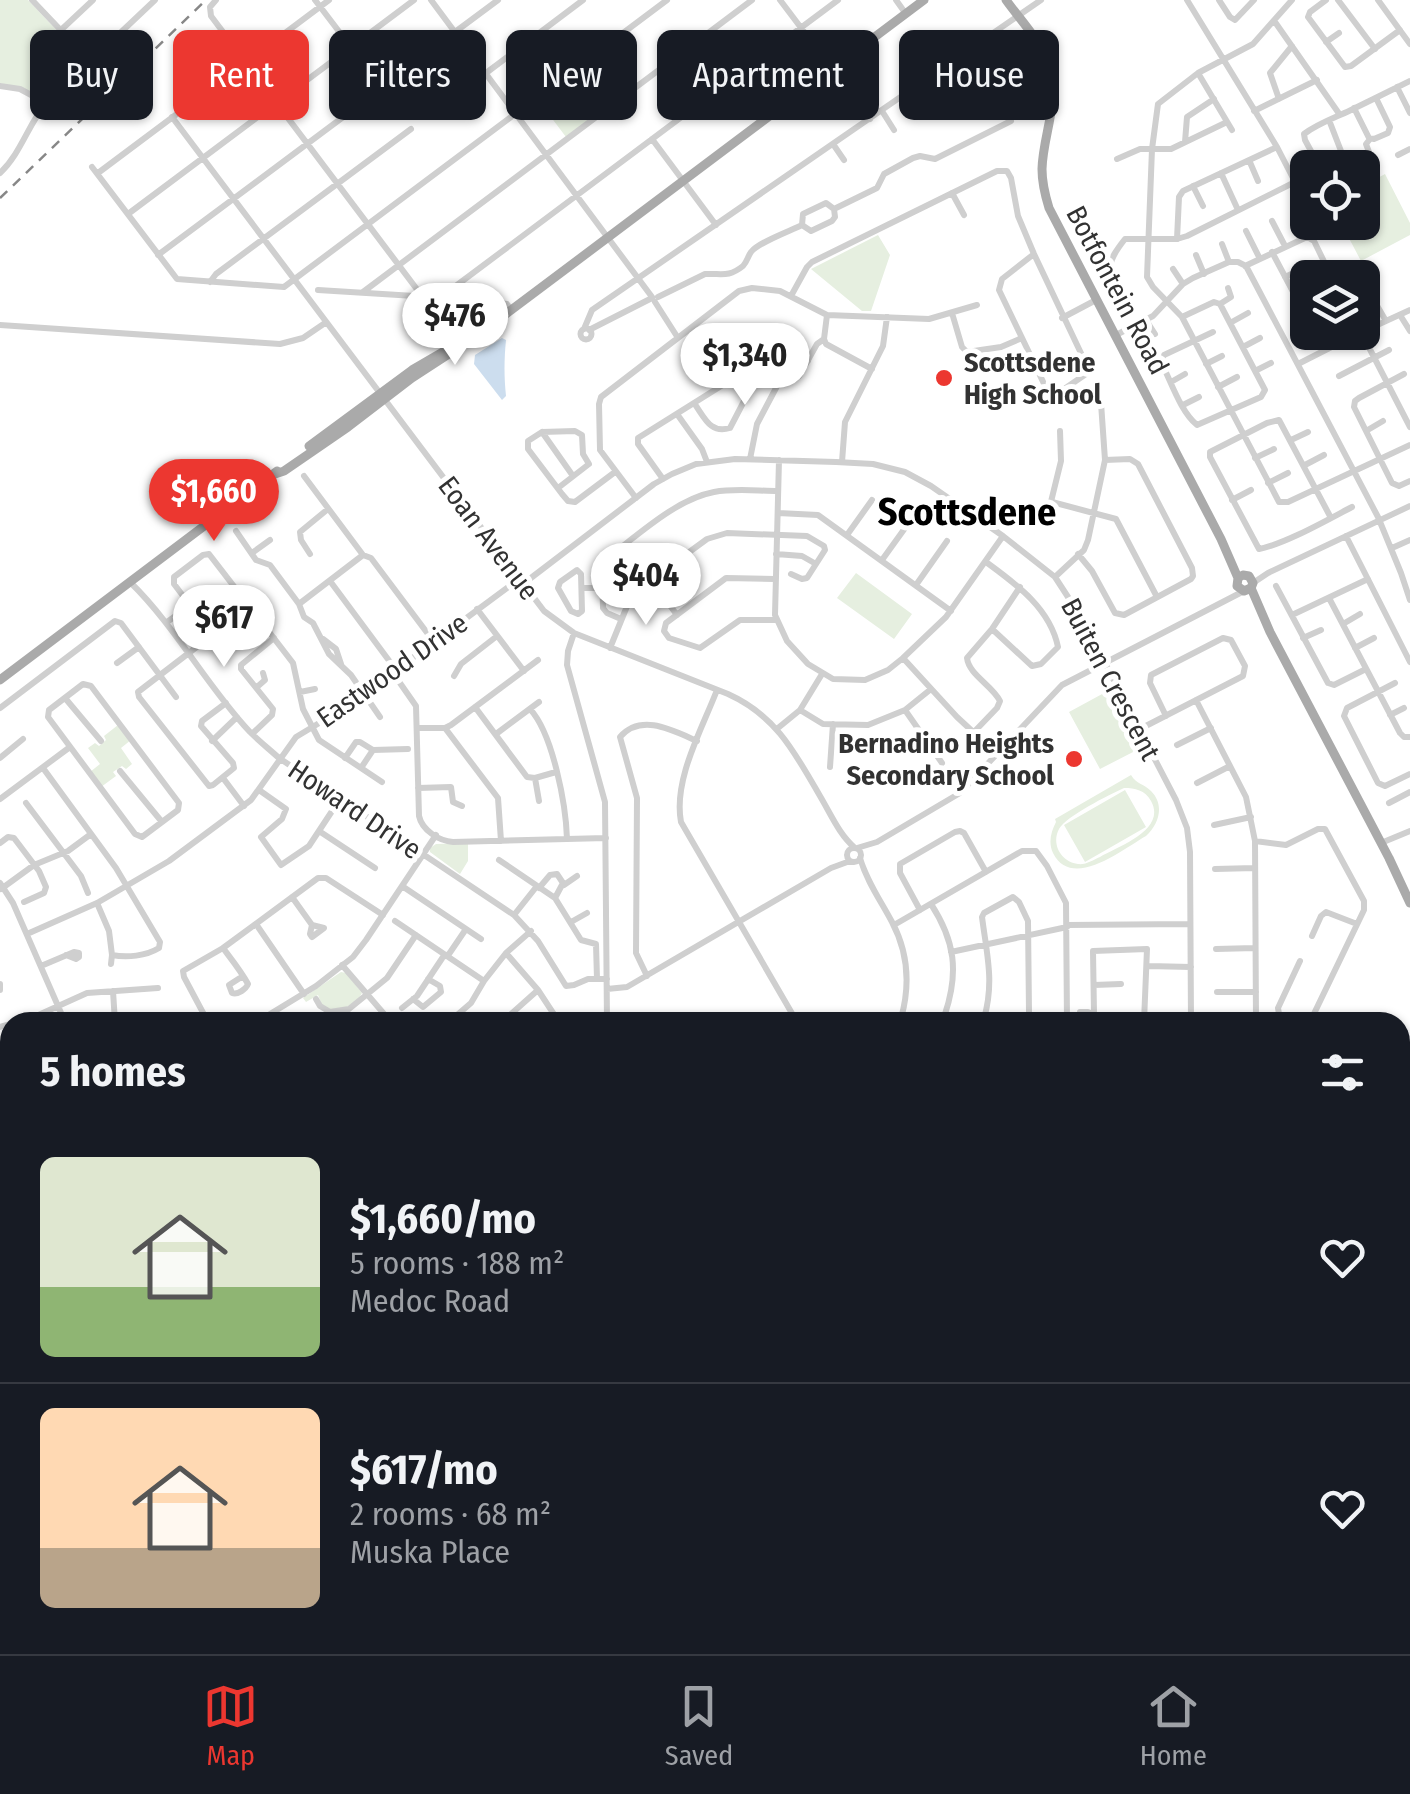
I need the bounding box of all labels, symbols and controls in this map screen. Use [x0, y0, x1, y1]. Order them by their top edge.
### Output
chip: Buy [30, 30, 153, 120]
chip: Rent [173, 30, 309, 120]
chip: Filters [329, 30, 486, 120]
chip: New [506, 30, 637, 120]
chip: Apartment [657, 30, 879, 120]
chip: House [899, 30, 1059, 120]
map controls [1290, 150, 1380, 350]
button: locate [1290, 150, 1380, 240]
street label: Botfontein Road [1059, 200, 1176, 380]
button: layers [1290, 260, 1380, 350]
pin: $476 [396, 283, 514, 368]
text: $476 [424, 296, 486, 334]
pin: $1,340 [664, 323, 826, 408]
text: $1,340 [702, 336, 788, 374]
place label: Scottsdene High School [964, 346, 1102, 411]
marker: Scottsdene High School [933, 367, 955, 389]
pin: $1,660 [133, 459, 295, 544]
street label: Eoan Avenue [431, 470, 546, 607]
text: $1,660 [171, 472, 257, 510]
district label: Scottsdene [878, 489, 1056, 535]
pin: $404 [587, 543, 705, 628]
text: $404 [613, 556, 679, 594]
pin: $617 [165, 585, 283, 670]
street label: Buiten Crescent [1054, 593, 1167, 767]
text: $617 [195, 598, 253, 636]
street label: Eastwood Drive [311, 606, 474, 734]
place label: Bernadino Heights Secondary School [838, 727, 1054, 792]
marker: Bernadino Heights Secondary School [1063, 748, 1085, 770]
street label: Howard Drive [282, 753, 427, 866]
icon: filters [1315, 1045, 1370, 1100]
text: 5 homes [40, 1047, 186, 1097]
text: $1,660/mo [350, 1194, 536, 1244]
icon: home [120, 1197, 240, 1317]
icon: heart [1315, 1230, 1370, 1285]
text: 5 rooms · 188 m² [350, 1244, 564, 1282]
text: Medoc Road [350, 1282, 510, 1320]
text: $617/mo [350, 1445, 498, 1495]
icon: home [120, 1448, 240, 1568]
icon: heart [1315, 1481, 1370, 1536]
text: 2 rooms · 68 m² [350, 1495, 551, 1533]
text: Muska Place [350, 1533, 510, 1571]
tab: Map [203, 1679, 258, 1772]
tab: Saved [665, 1679, 733, 1772]
tab: Home [1140, 1679, 1207, 1772]

